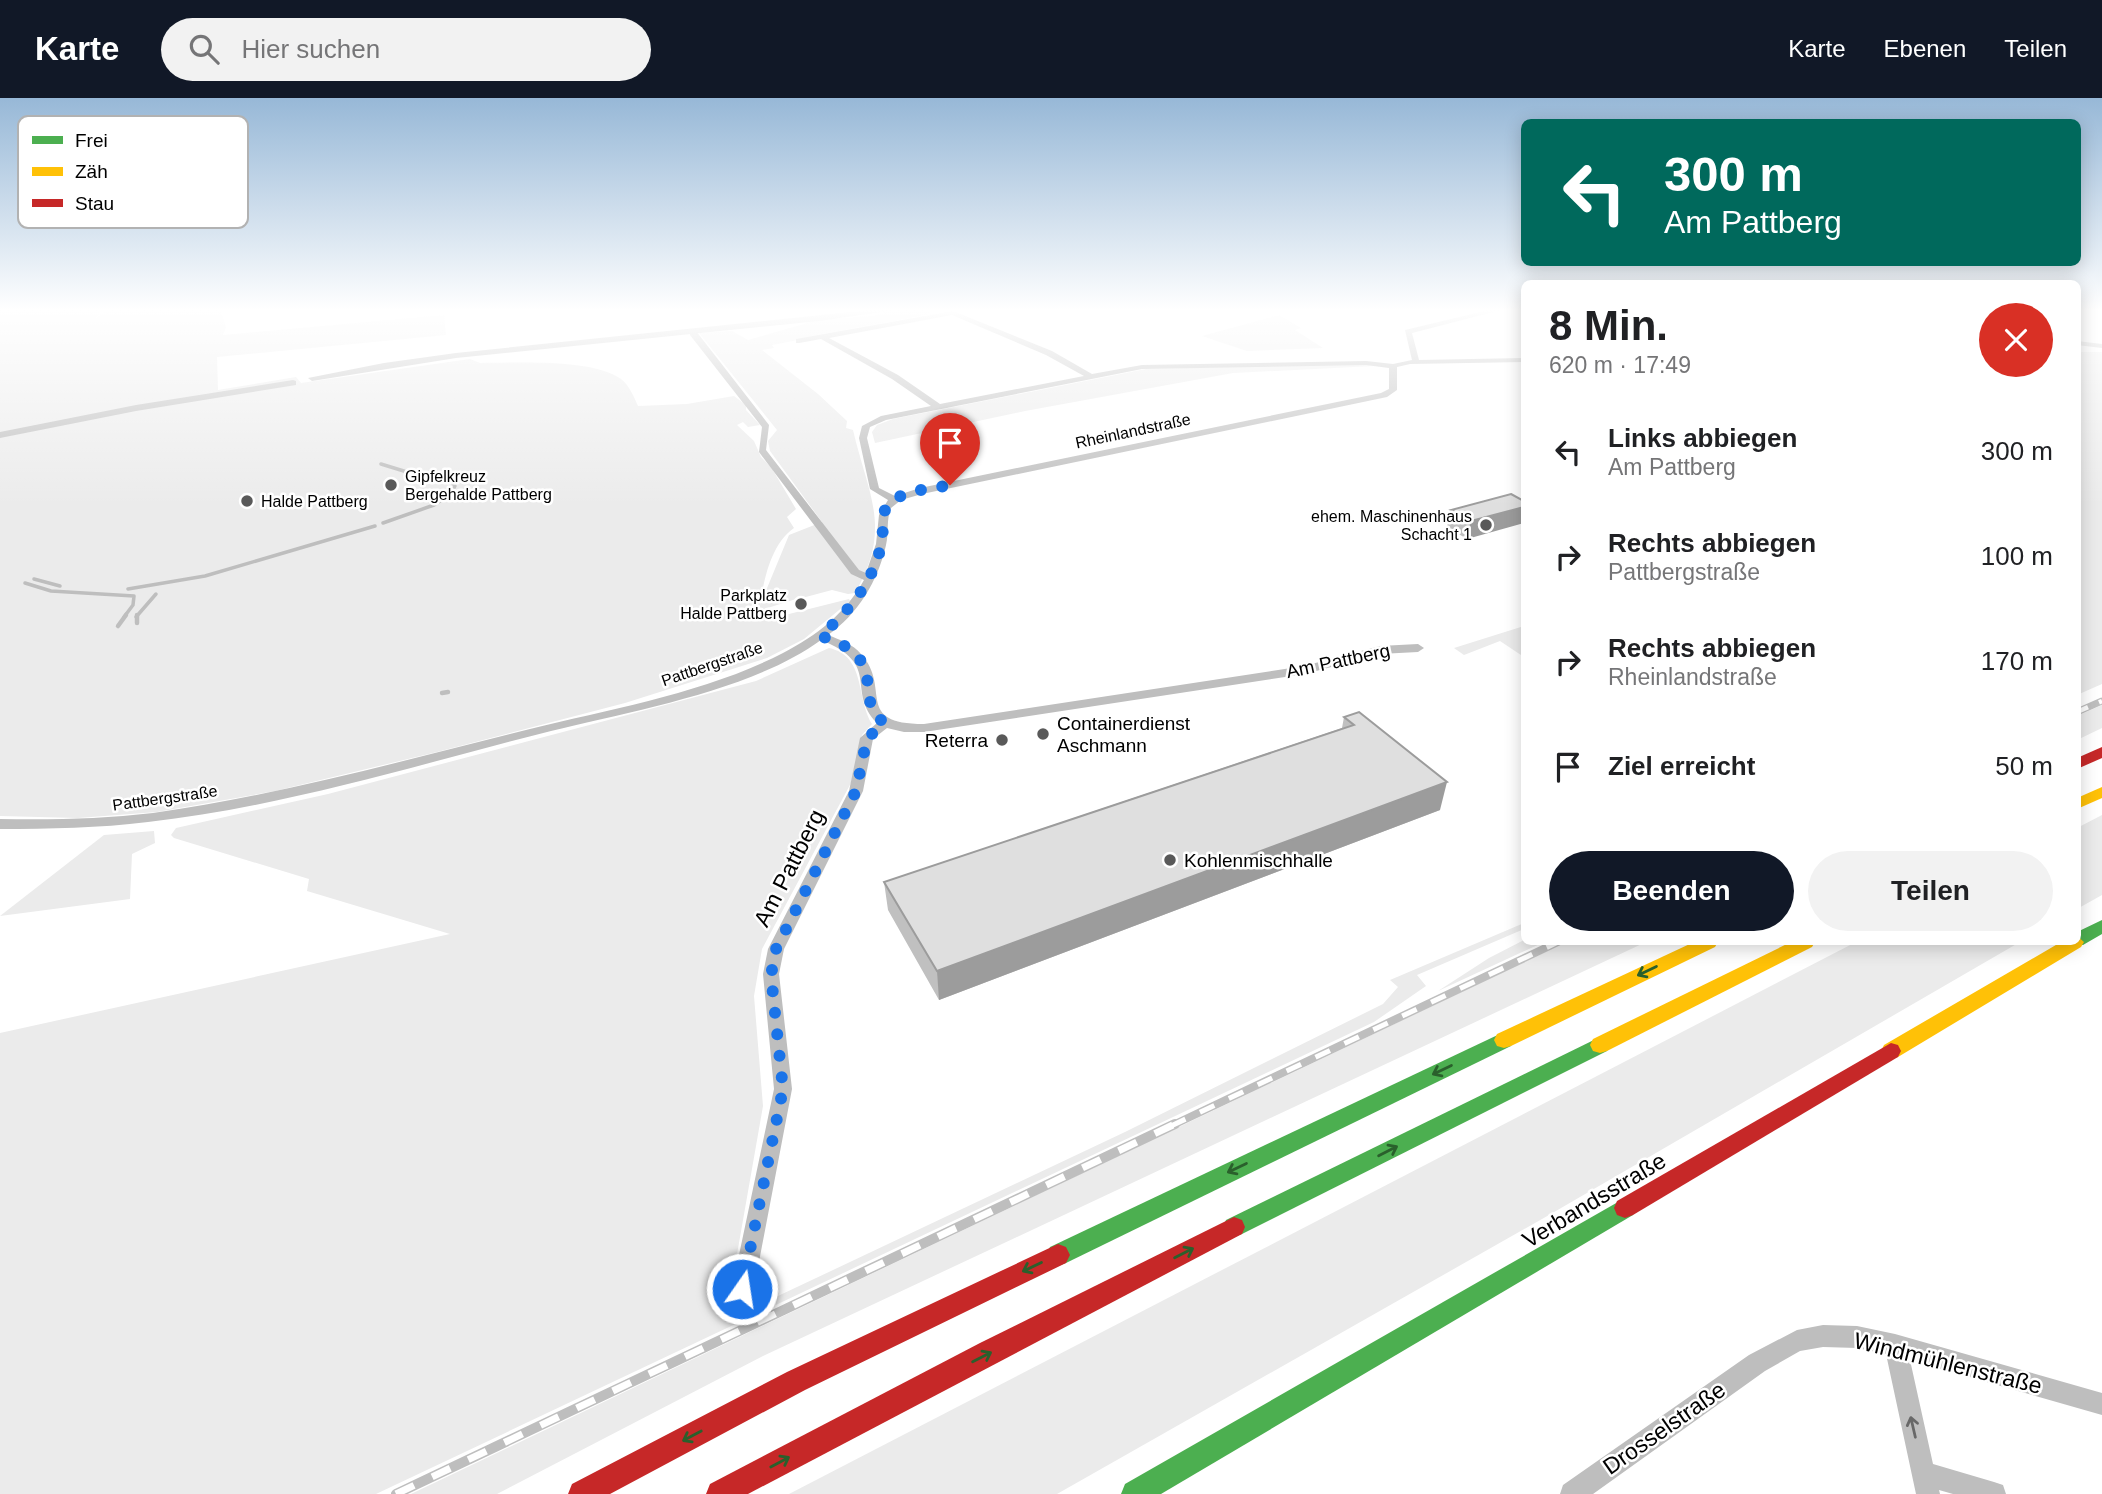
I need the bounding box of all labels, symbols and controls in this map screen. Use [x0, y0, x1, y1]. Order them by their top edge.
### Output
search box [161, 18, 651, 81]
text: Karte [35, 30, 119, 67]
icon: search [185, 30, 223, 68]
text: Hier suchen [241, 34, 380, 64]
text: Karte [1788, 35, 1846, 62]
text: Ebenen [1884, 35, 1966, 62]
text: Teilen [2004, 35, 2067, 62]
legend [18, 116, 248, 228]
text: Frei [75, 130, 108, 151]
icon: left [1549, 147, 1640, 238]
text: 300 m [1664, 147, 1803, 201]
text: Zäh [75, 161, 108, 182]
text: Stau [75, 193, 114, 214]
text: Am Pattberg [1664, 204, 1842, 240]
text: 8 Min. [1549, 302, 1668, 349]
button: close [1979, 303, 2053, 377]
text: 620 m · 17:49 [1549, 352, 1691, 378]
street label: Rheinlandstraße [1074, 410, 1192, 452]
pin [920, 413, 980, 485]
text: Links abbiegen [1608, 423, 1797, 453]
icon: arrive [931, 424, 969, 462]
icon: left [1549, 433, 1587, 471]
text: 300 m [1981, 436, 2053, 466]
text: Am Pattberg [1608, 454, 1736, 480]
place label: Gipfelkreuz Bergehalde Pattberg [405, 468, 552, 503]
marker: Gipfelkreuz Bergehalde Pattberg [383, 477, 399, 493]
marker: Halde Pattberg [239, 493, 255, 509]
place label: Halde Pattberg [261, 493, 368, 510]
place label: ehem. Maschinenhaus Schacht 1 [1311, 508, 1472, 543]
marker: ehem. Maschinenhaus Schacht 1 [1478, 517, 1494, 533]
text: Rechts abbiegen [1608, 528, 1816, 558]
icon: right [1549, 538, 1587, 576]
text: 100 m [1981, 541, 2053, 571]
text: Pattbergstraße [1608, 559, 1760, 585]
place label: Parkplatz Halde Pattberg [680, 587, 787, 622]
marker: Parkplatz Halde Pattberg [793, 596, 809, 612]
text: Rechts abbiegen [1608, 633, 1816, 663]
street label: Pattbergstraße [659, 639, 765, 689]
street label: Am Pattberg [1284, 640, 1392, 682]
icon: right [1549, 643, 1587, 681]
text: 170 m [1981, 646, 2053, 676]
text: Rheinlandstraße [1608, 664, 1777, 690]
place label: Containerdienst Aschmann [1057, 713, 1191, 756]
marker: Containerdienst Aschmann [1035, 726, 1051, 742]
place label: Reterra [925, 730, 988, 751]
marker: Reterra [994, 732, 1010, 748]
icon: arrive [1549, 748, 1587, 786]
text: Ziel erreicht [1608, 751, 1755, 781]
text: 50 m [1995, 751, 2053, 781]
street label: Pattbergstraße [111, 782, 219, 814]
street label: Am Pattberg [748, 805, 830, 931]
place label: Kohlenmischhalle [1184, 850, 1333, 871]
button: Beenden [1549, 851, 1794, 931]
button: Teilen [1808, 851, 2053, 931]
marker: Kohlenmischhalle [1162, 852, 1178, 868]
one-way arrow [1637, 965, 1658, 978]
one-way arrow [1432, 1063, 1453, 1077]
one-way arrow [1377, 1143, 1398, 1157]
street label: Verbandsstraße [1518, 1147, 1670, 1253]
one-way arrow [1227, 1162, 1248, 1176]
one-way arrow [1173, 1246, 1194, 1259]
position arrow [705, 1252, 779, 1326]
one-way arrow [1022, 1261, 1043, 1274]
street label: Windmühlenstraße [1851, 1327, 2045, 1399]
one-way arrow [971, 1349, 992, 1363]
street label: Drosselstraße [1598, 1376, 1730, 1480]
one-way arrow [1906, 1416, 1920, 1439]
one-way arrow [682, 1430, 703, 1443]
one-way arrow [769, 1454, 790, 1468]

